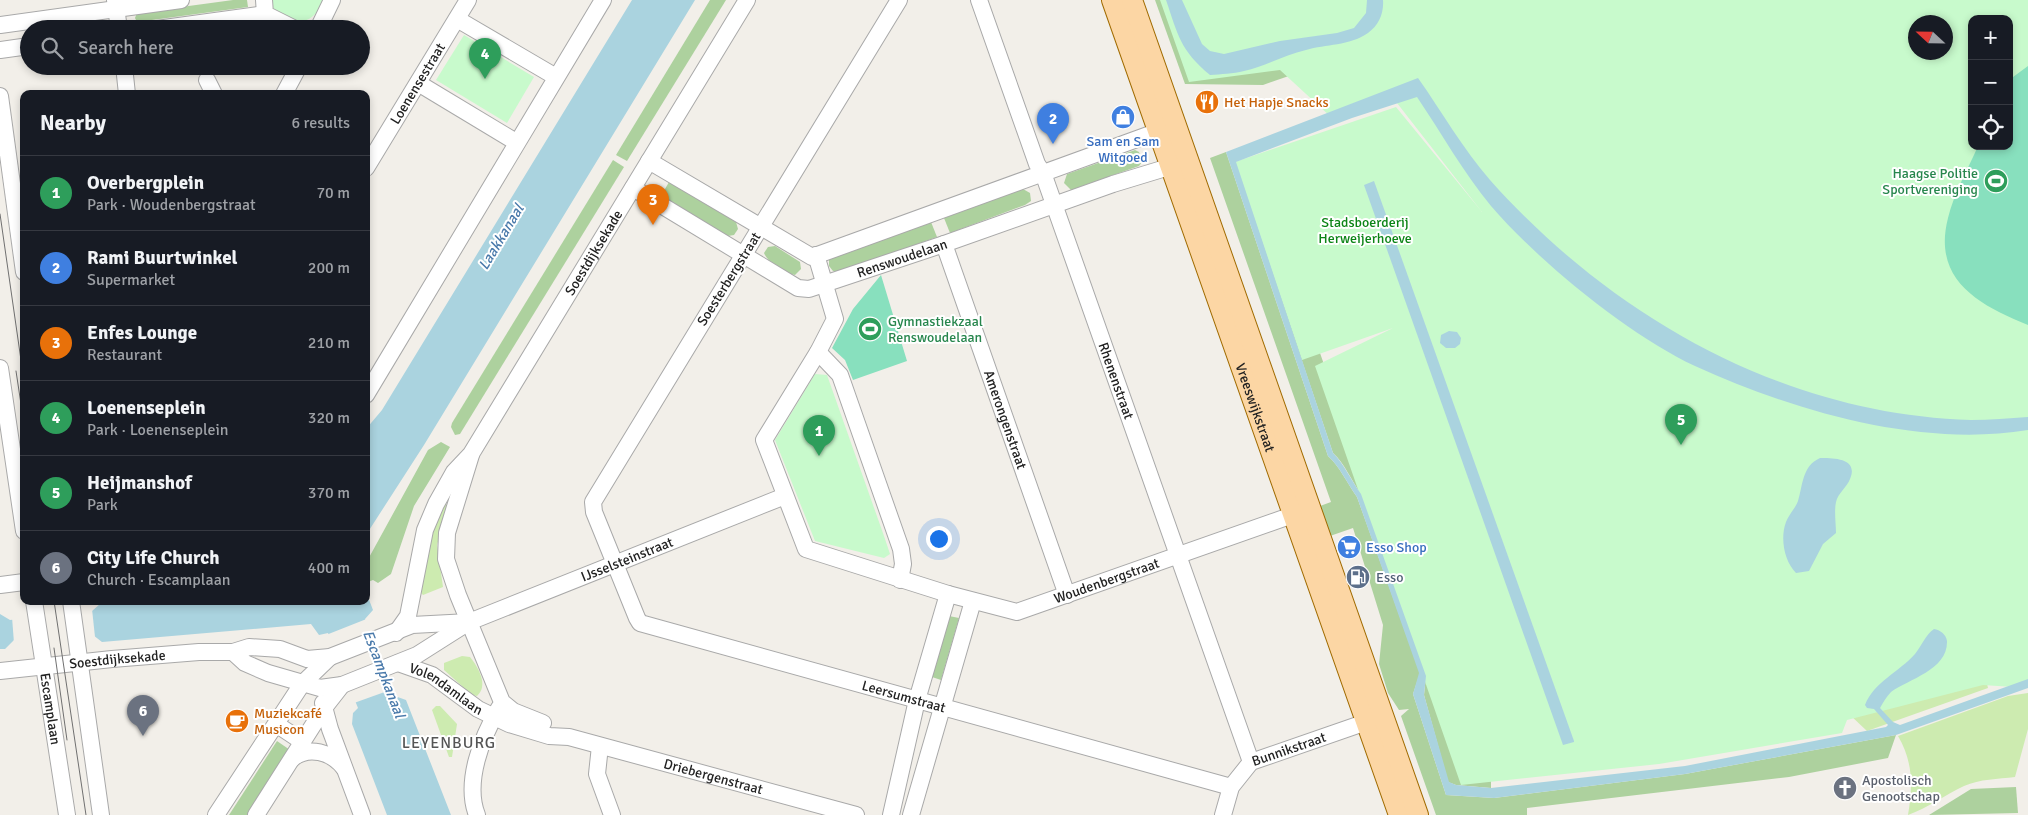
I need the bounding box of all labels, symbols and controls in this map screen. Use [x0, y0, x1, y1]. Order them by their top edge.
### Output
north arrow [1908, 15, 1953, 60]
map controls [1968, 15, 2013, 150]
button: + [1968, 15, 2013, 60]
search box [20, 20, 370, 75]
icon: search [38, 34, 66, 62]
text: Search here [78, 36, 174, 60]
pin: 4 [469, 38, 501, 79]
street label: Loenensestraat [386, 40, 449, 127]
button: − [1968, 60, 2013, 105]
restaurant icon: Het Hapje Snacks [1194, 89, 1220, 115]
place label: Het Hapje Snacks [1224, 94, 1329, 111]
pin: 2 [1037, 103, 1069, 144]
shop icon: Sam en Sam Witgoed [1110, 104, 1136, 130]
button: locate [1968, 105, 2013, 150]
text: Nearby [40, 110, 106, 136]
text: 6 results [291, 113, 350, 133]
place label: Sam en Sam Witgoed [1087, 133, 1159, 166]
place label: Haagse Politie Sportvereniging [1882, 165, 1978, 198]
sports icon: Haagse Politie Sportvereniging [1983, 168, 2009, 194]
text: Overbergplein [87, 171, 204, 195]
text: 1 [52, 183, 60, 203]
text: 70 m [316, 183, 350, 203]
pin: 3 [637, 184, 669, 225]
text: Park · Woudenbergstraat [87, 195, 256, 215]
water label: Laakkanaal [474, 200, 528, 273]
street label: Soestdijksekade [561, 207, 626, 298]
park label: Stadsboerderij Herweijerhoeve [1318, 214, 1412, 247]
street label: Soesterbergstraat [693, 229, 765, 329]
street label: Renswoudelaan [855, 235, 949, 281]
text: Rami Buurtwinkel [87, 246, 238, 270]
text: 2 [52, 258, 60, 278]
text: 200 m [308, 258, 350, 278]
text: Supermarket [87, 270, 175, 290]
place label: Gymnastiekzaal Renswoudelaan [888, 313, 983, 346]
sports icon: Gymnastiekzaal Renswoudelaan [857, 316, 883, 342]
text: Enfes Lounge [87, 321, 197, 345]
text: 3 [52, 333, 60, 353]
text: 210 m [308, 333, 350, 353]
street label: Rhenenstraat [1095, 340, 1138, 421]
text: Restaurant [87, 345, 162, 365]
street label: Vreeswijkstraat [1232, 361, 1279, 454]
street label: Amerongenstraat [980, 368, 1031, 471]
text: Loenenseplein [87, 396, 206, 420]
pin: 5 [1665, 404, 1697, 445]
text: 4 [52, 408, 60, 428]
text: 320 m [308, 408, 350, 428]
pin: 1 [803, 415, 835, 456]
text: Park · Loenenseplein [87, 420, 229, 440]
text: Heijmanshof [87, 471, 192, 495]
text: 5 [52, 483, 60, 503]
text: 370 m [308, 483, 350, 503]
text: Park [87, 495, 118, 515]
your location [926, 526, 952, 552]
street label: IJsselsteinstraat [578, 533, 676, 585]
supermarket icon: Esso Shop [1336, 534, 1362, 560]
place label: Esso Shop [1366, 539, 1427, 556]
text: City Life Church [87, 546, 220, 570]
street label: Woudenbergstraat [1052, 554, 1161, 607]
text: 6 [52, 558, 60, 578]
text: 400 m [308, 558, 350, 578]
fuel station icon: Esso [1345, 564, 1371, 590]
place label: Esso [1376, 569, 1403, 586]
text: Church · Escamplaan [87, 570, 231, 590]
water label: Escampkanaal [359, 628, 410, 722]
street label: Soestdijksekade [68, 646, 166, 672]
street label: Volendamlaan [407, 659, 486, 718]
street label: Escamplaan [37, 672, 65, 746]
street label: Leersumstraat [860, 677, 948, 716]
pin: 6 [127, 695, 159, 736]
place label: Muziekcafé Musicon [254, 705, 322, 738]
cafe icon: Muziekcafé Musicon [224, 708, 250, 734]
street label: Bunnikstraat [1249, 728, 1328, 770]
district label: LEYENBURG [402, 733, 496, 753]
street label: Driebergenstraat [662, 755, 765, 798]
place label: Apostolisch Genootschap [1862, 772, 1940, 805]
church icon: Apostolisch Genootschap [1832, 775, 1858, 801]

